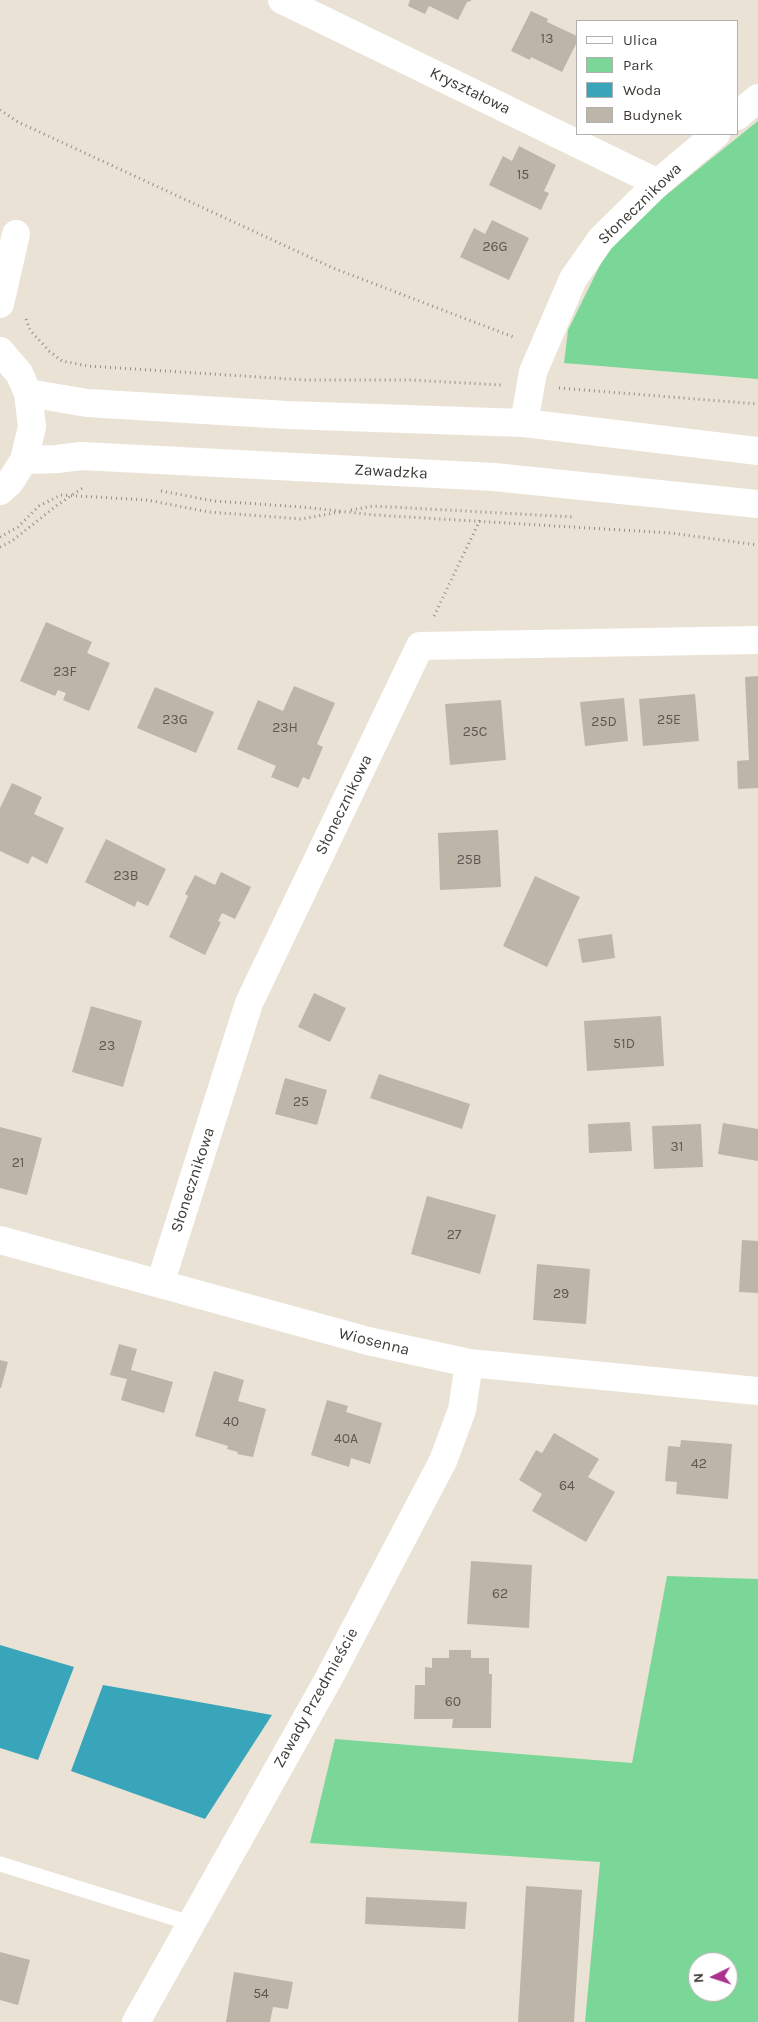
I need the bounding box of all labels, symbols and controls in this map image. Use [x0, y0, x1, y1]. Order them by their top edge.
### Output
legend [576, 20, 738, 135]
house number: 13 [541, 31, 553, 47]
text: Ulica [623, 31, 657, 49]
text: Park [623, 56, 653, 74]
street label: Kryształowa [427, 63, 513, 119]
text: Woda [623, 81, 661, 99]
text: Budynek [623, 106, 682, 124]
street label: Słonecznikowa [594, 159, 686, 249]
house number: 15 [517, 167, 529, 183]
house number: 26G [482, 239, 508, 255]
street label: Zawadzka [354, 460, 428, 484]
house number: 23F [53, 664, 77, 680]
house number: 23G [162, 712, 188, 728]
house number: 25E [657, 712, 681, 728]
house number: 25D [591, 714, 617, 730]
house number: 23H [272, 720, 298, 736]
house number: 25C [463, 724, 487, 740]
street label: Słonecznikowa [311, 752, 377, 858]
house number: 25B [457, 852, 481, 868]
house number: 23B [113, 868, 139, 884]
house number: 51D [613, 1036, 635, 1052]
house number: 23 [99, 1038, 115, 1054]
house number: 25 [293, 1094, 309, 1110]
street label: Słonecznikowa [167, 1125, 219, 1235]
house number: 31 [671, 1139, 683, 1155]
house number: 21 [12, 1155, 24, 1171]
house number: 27 [447, 1227, 461, 1243]
house number: 29 [553, 1286, 569, 1302]
street label: Wiosenna [336, 1324, 412, 1360]
house number: 40 [223, 1414, 239, 1430]
house number: 40A [334, 1431, 358, 1447]
house number: 42 [691, 1456, 707, 1472]
house number: 64 [559, 1478, 575, 1494]
house number: 62 [492, 1586, 508, 1602]
street label: Zawady Przedmieście [270, 1625, 362, 1771]
house number: 60 [445, 1694, 461, 1710]
north arrow [688, 1952, 738, 2002]
text: N [690, 1972, 707, 1984]
house number: 54 [253, 1986, 269, 2002]

